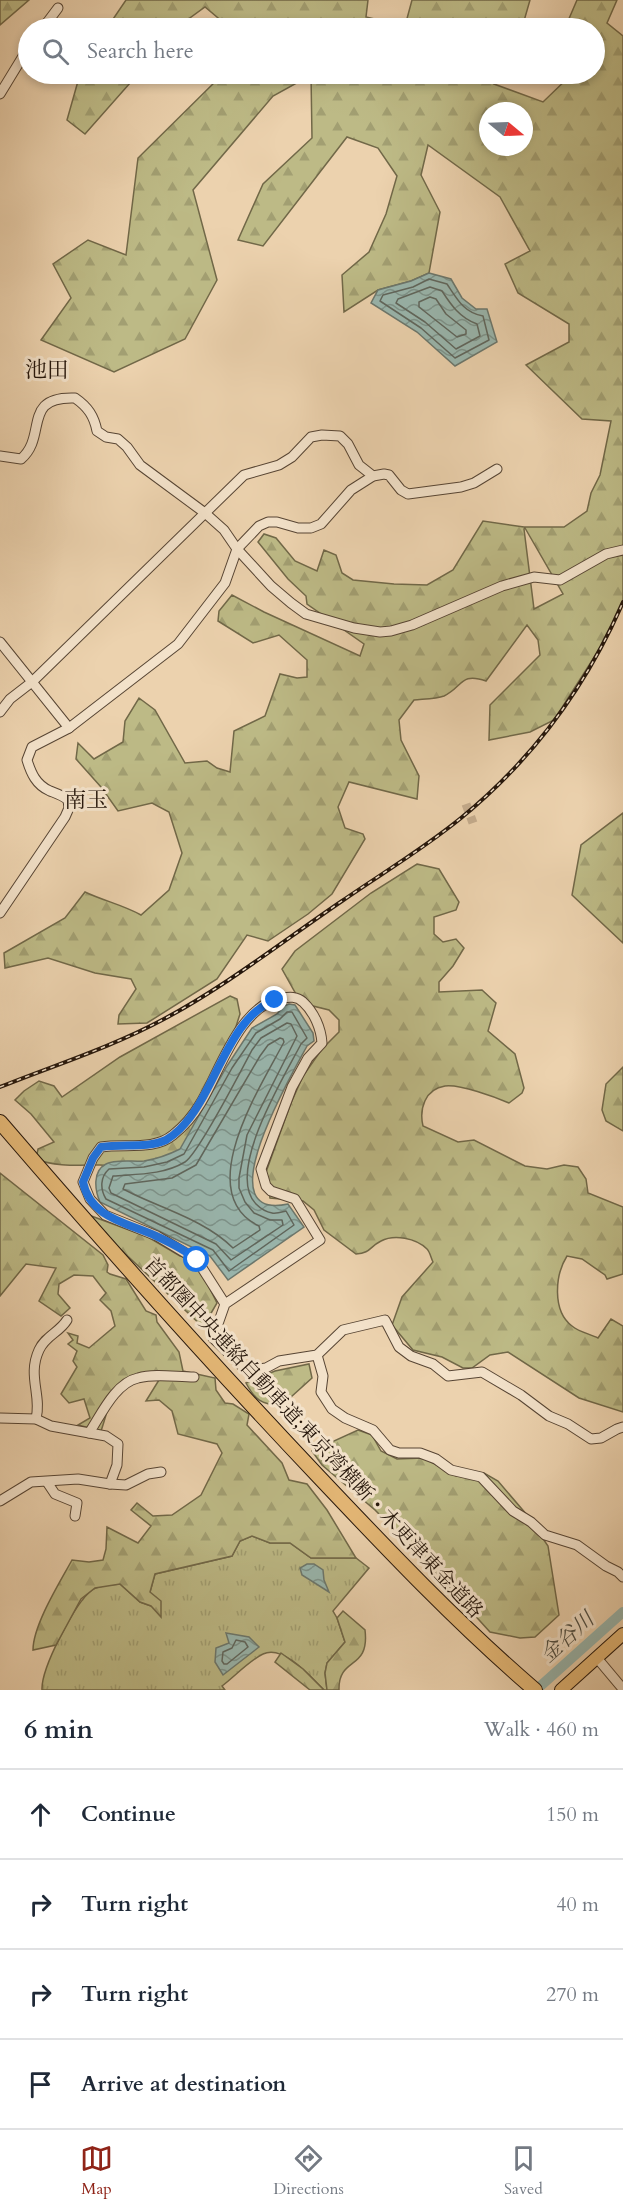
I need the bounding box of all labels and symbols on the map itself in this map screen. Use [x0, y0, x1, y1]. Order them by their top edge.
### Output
north arrow [479, 102, 533, 156]
district label: 池田 [25, 355, 69, 385]
district label: 南玉 [64, 785, 108, 815]
route end [261, 986, 287, 1012]
route start [183, 1246, 209, 1272]
street label: 首都圏中央連絡自動車道;東京湾横断・木更津東金道路 [138, 1251, 489, 1624]
water label: 金谷川 [534, 1604, 602, 1669]

